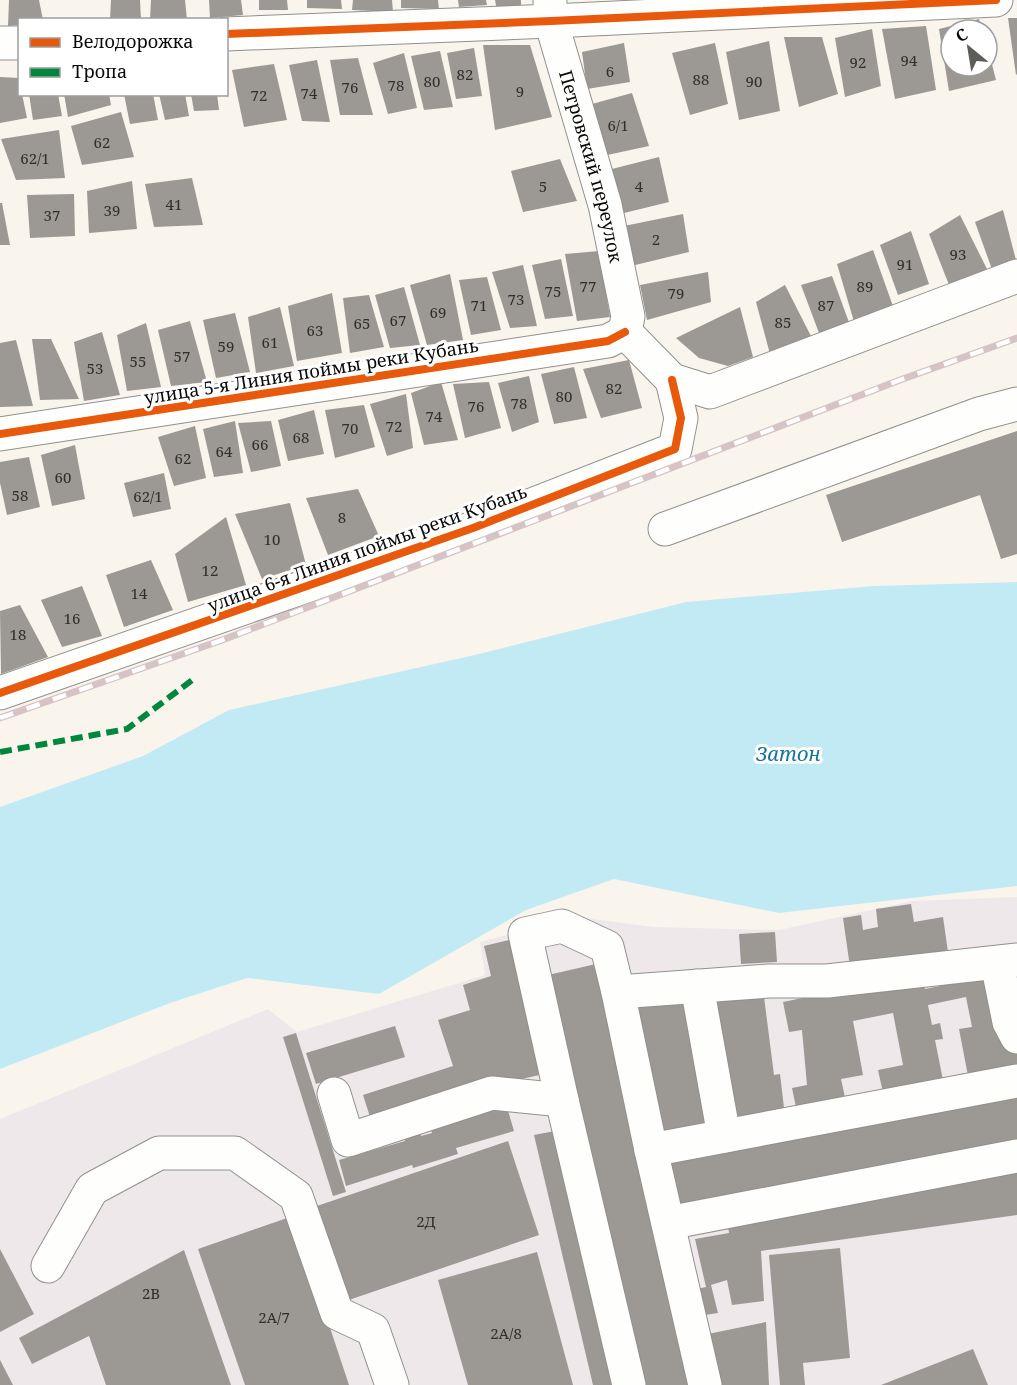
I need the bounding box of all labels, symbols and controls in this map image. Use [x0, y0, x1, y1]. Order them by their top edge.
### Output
legend [18, 18, 228, 96]
north arrow [939, 18, 999, 78]
text: С [951, 23, 972, 47]
text: Велодорожка [72, 29, 194, 53]
house number: 94 [901, 50, 918, 70]
house number: 92 [850, 52, 866, 72]
text: Тропа [72, 59, 127, 83]
house number: 6 [606, 61, 614, 81]
house number: 82 [457, 64, 473, 84]
street label: Петровский переулок [554, 67, 629, 265]
house number: 88 [693, 69, 709, 89]
house number: 80 [424, 71, 440, 91]
house number: 90 [746, 71, 762, 91]
house number: 78 [388, 75, 404, 95]
house number: 76 [342, 77, 358, 97]
house number: 9 [516, 81, 524, 101]
house number: 74 [301, 83, 318, 103]
house number: 72 [251, 85, 267, 105]
house number: 6/1 [607, 115, 629, 135]
house number: 62 [94, 132, 110, 152]
house number: 62/1 [20, 148, 50, 168]
house number: 5 [539, 176, 547, 196]
house number: 4 [635, 176, 644, 196]
house number: 41 [166, 194, 182, 214]
house number: 39 [104, 200, 120, 220]
house number: 37 [44, 205, 60, 225]
house number: 2 [652, 229, 660, 249]
house number: 93 [950, 244, 966, 264]
house number: 91 [897, 254, 913, 274]
house number: 77 [580, 276, 596, 296]
house number: 89 [857, 276, 873, 296]
house number: 75 [545, 281, 561, 301]
house number: 79 [668, 283, 684, 303]
house number: 73 [508, 289, 524, 309]
house number: 71 [471, 295, 487, 315]
house number: 87 [818, 295, 834, 315]
house number: 69 [430, 302, 446, 322]
house number: 67 [390, 310, 406, 330]
house number: 85 [775, 312, 791, 332]
house number: 65 [354, 313, 370, 333]
house number: 63 [307, 320, 323, 340]
house number: 61 [262, 332, 278, 352]
street label: улица 5-я Линия поймы реки Кубань [142, 333, 480, 409]
house number: 59 [218, 336, 234, 356]
house number: 57 [174, 346, 190, 366]
house number: 55 [130, 351, 146, 371]
house number: 53 [87, 358, 103, 378]
house number: 82 [606, 378, 622, 398]
house number: 80 [556, 386, 572, 406]
house number: 78 [511, 393, 527, 413]
house number: 76 [468, 396, 484, 416]
house number: 74 [426, 406, 443, 426]
house number: 72 [386, 416, 402, 436]
house number: 70 [342, 418, 358, 438]
house number: 68 [293, 427, 309, 447]
house number: 66 [252, 434, 268, 454]
house number: 64 [216, 441, 233, 461]
house number: 62 [175, 448, 191, 468]
house number: 60 [55, 467, 71, 487]
street label: улица 6-я Линия поймы реки Кубань [204, 479, 530, 617]
house number: 58 [12, 485, 28, 505]
house number: 62/1 [133, 486, 163, 506]
house number: 8 [338, 507, 346, 527]
house number: 10 [264, 529, 280, 549]
house number: 12 [202, 560, 218, 580]
house number: 14 [131, 583, 148, 603]
house number: 16 [64, 608, 80, 628]
house number: 18 [10, 624, 26, 644]
water label: Затон [756, 740, 820, 767]
house number: 2Д [416, 1211, 436, 1231]
house number: 2В [142, 1283, 160, 1303]
house number: 2А/7 [258, 1307, 290, 1327]
house number: 2А/8 [490, 1323, 522, 1343]

